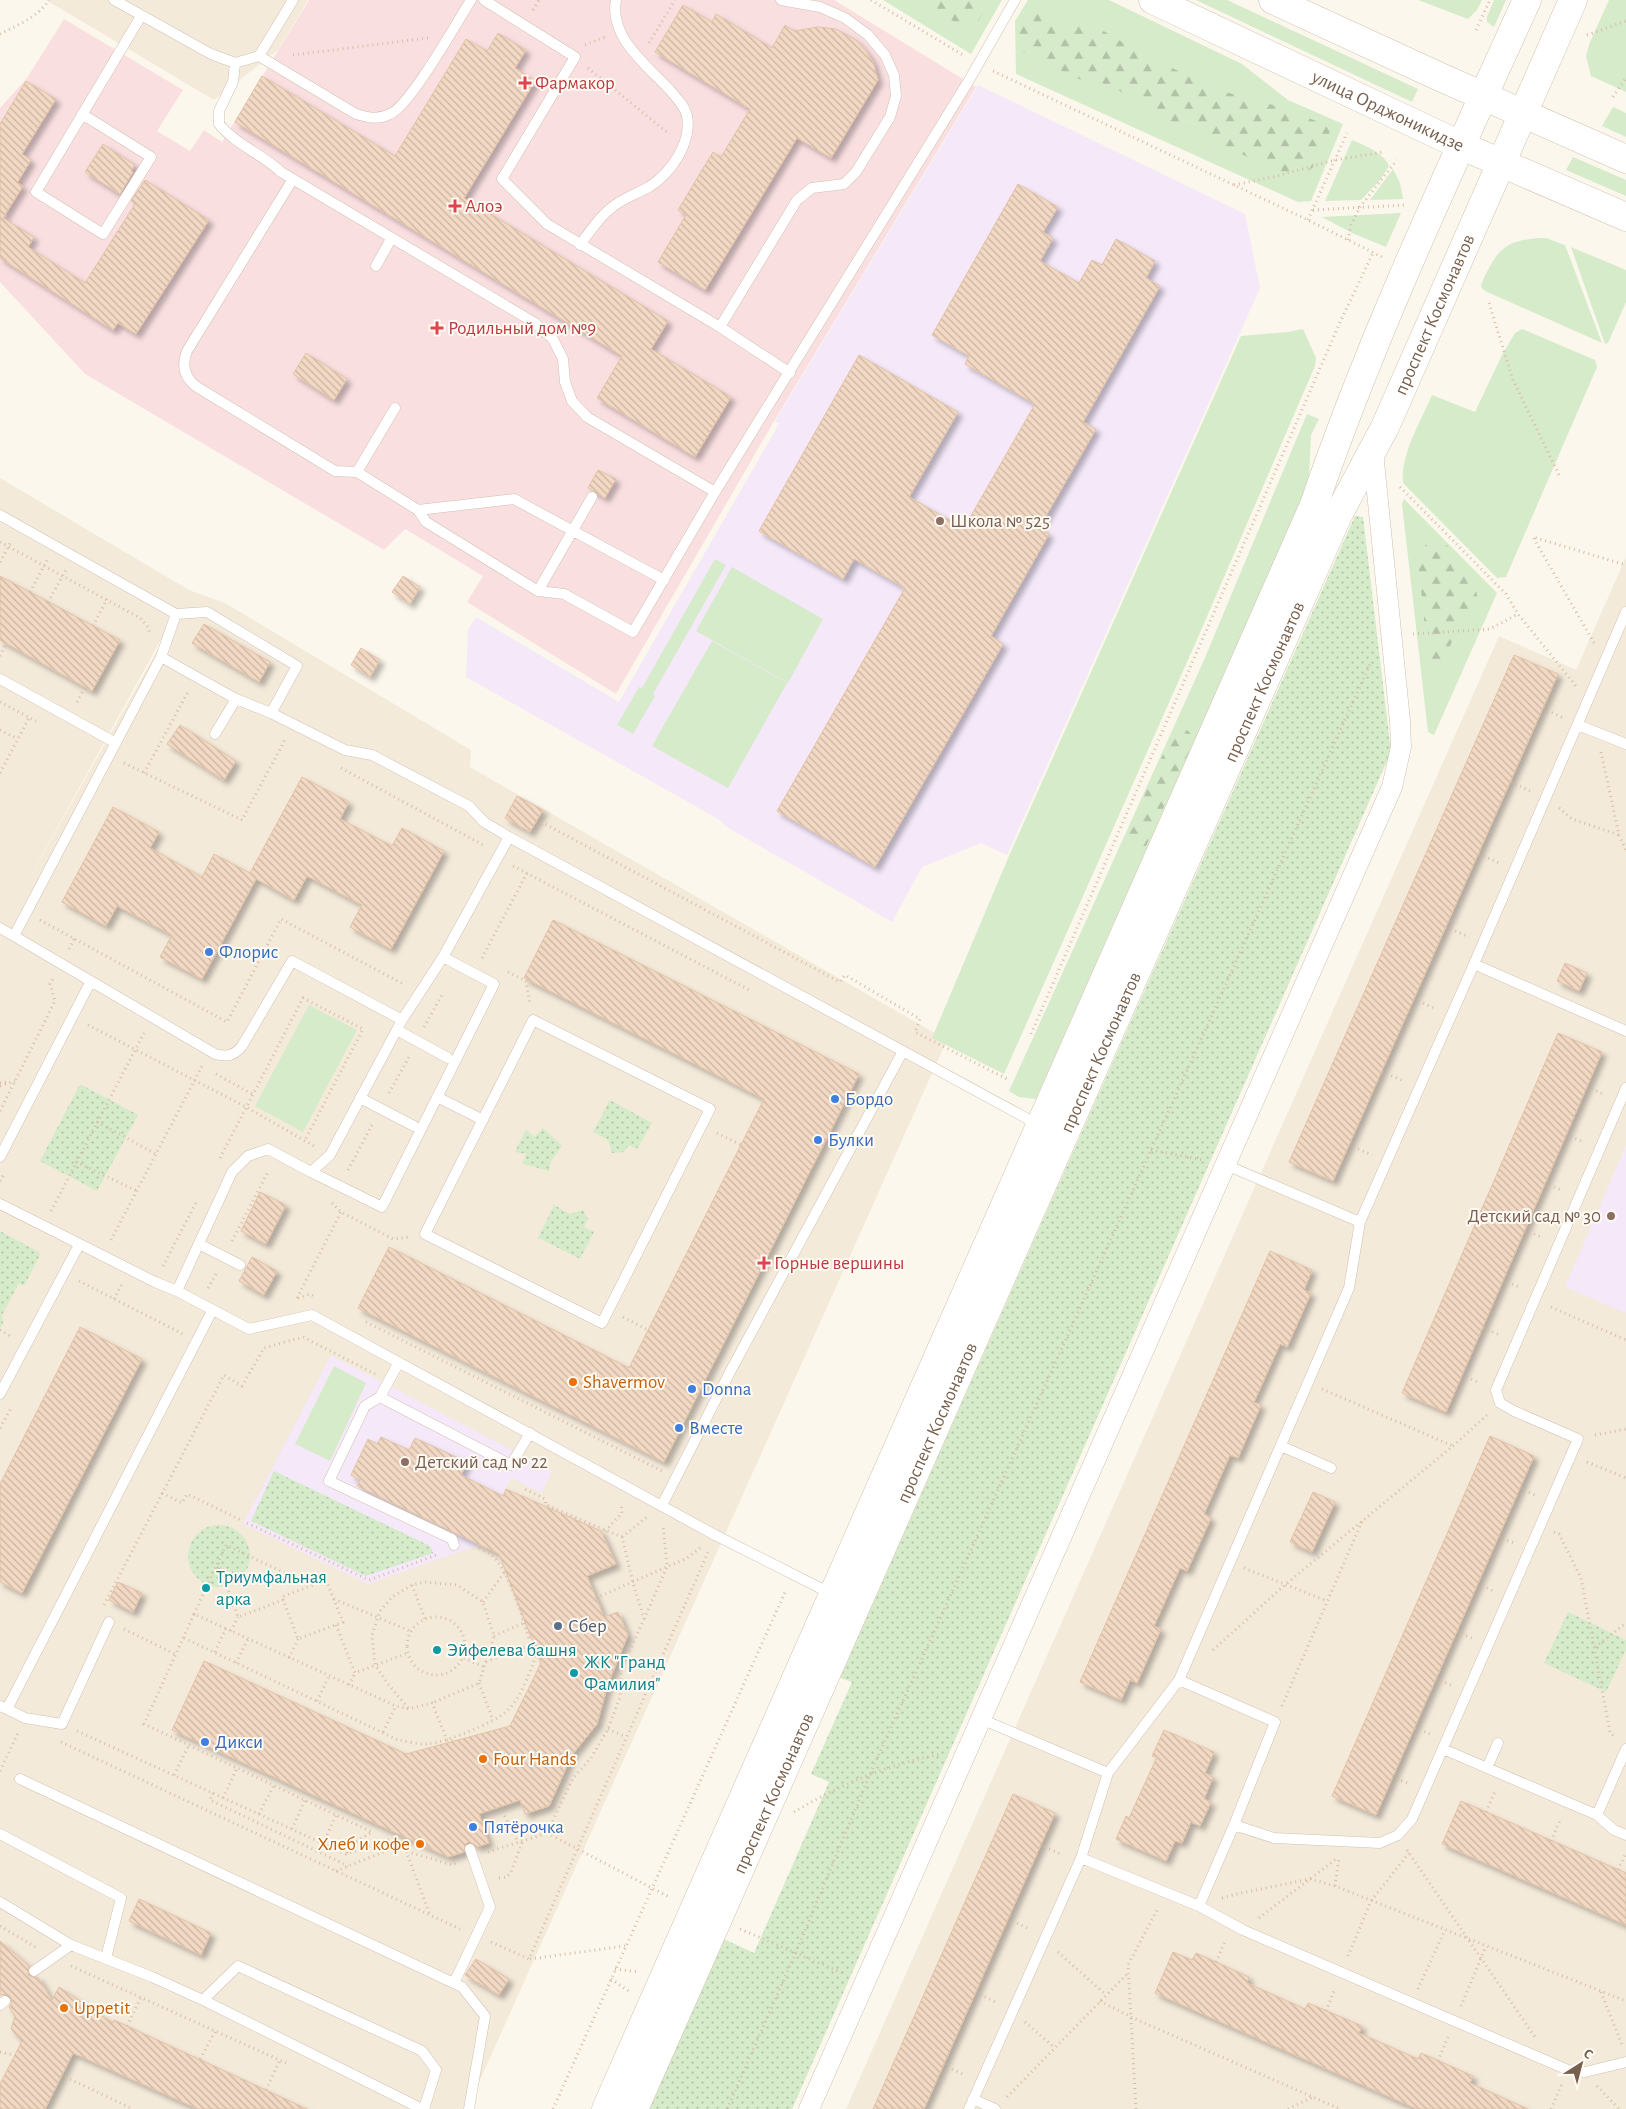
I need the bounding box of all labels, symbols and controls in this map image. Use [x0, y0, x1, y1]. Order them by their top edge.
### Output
street label: улица Орджоникидзе [1308, 67, 1467, 155]
place label: Фармакор [535, 74, 615, 93]
marker: Фармакор [519, 77, 531, 89]
place label: Алоэ [465, 197, 502, 216]
marker: Алоэ [449, 200, 461, 212]
street label: проспект Космонавтов [1391, 231, 1478, 398]
place label: Родильный дом №9 [448, 319, 596, 338]
marker: Родильный дом №9 [430, 321, 444, 335]
place label: Школа № 525 [950, 512, 1050, 531]
marker: Школа № 525 [934, 515, 946, 527]
street label: проспект Космонавтов [1220, 599, 1308, 765]
place label: Флорис [219, 943, 278, 962]
marker: Флорис [203, 946, 215, 958]
street label: проспект Космонавтов [1057, 969, 1144, 1136]
place label: Бордо [845, 1090, 893, 1109]
marker: Бордо [829, 1093, 841, 1105]
place label: Булки [828, 1131, 874, 1150]
marker: Булки [812, 1134, 824, 1146]
place label: Детский сад № 30 [1468, 1207, 1601, 1226]
marker: Детский сад № 30 [1605, 1210, 1617, 1222]
place label: Горные вершины [774, 1254, 904, 1273]
marker: Горные вершины [758, 1257, 770, 1269]
street label: проспект Космонавтов [893, 1339, 981, 1506]
place label: Shavermov [583, 1373, 665, 1392]
marker: Shavermov [567, 1376, 579, 1388]
place label: Donna [702, 1380, 752, 1399]
marker: Donna [686, 1383, 698, 1395]
place label: Вместе [689, 1419, 743, 1438]
marker: Вместе [673, 1422, 685, 1434]
place label: Детский сад № 22 [415, 1453, 548, 1472]
marker: Детский сад № 22 [399, 1456, 411, 1468]
place label: Триумфальная арка [216, 1568, 327, 1609]
marker: Триумфальная арка [200, 1582, 212, 1594]
place label: Сбер [568, 1617, 607, 1636]
marker: Сбер [552, 1620, 564, 1632]
place label: Эйфелева башня [447, 1641, 577, 1660]
marker: Эйфелева башня [431, 1644, 443, 1656]
place label: ЖК "Гранд Фамилия" [584, 1653, 666, 1694]
marker: ЖК "Гранд Фамилия" [568, 1667, 580, 1679]
street label: проспект Космонавтов [730, 1710, 817, 1877]
place label: Дикси [215, 1733, 263, 1752]
marker: Дикси [199, 1736, 211, 1748]
place label: Four Hands [493, 1750, 577, 1769]
marker: Four Hands [477, 1753, 489, 1765]
place label: Пятёрочка [483, 1818, 564, 1837]
marker: Пятёрочка [467, 1821, 479, 1833]
place label: Хлеб и кофе [317, 1835, 410, 1854]
marker: Хлеб и кофе [414, 1838, 426, 1850]
place label: Uppetit [74, 1999, 130, 2018]
marker: Uppetit [58, 2002, 70, 2014]
north arrow [1556, 2039, 1606, 2089]
text: С [1581, 2046, 1596, 2062]

